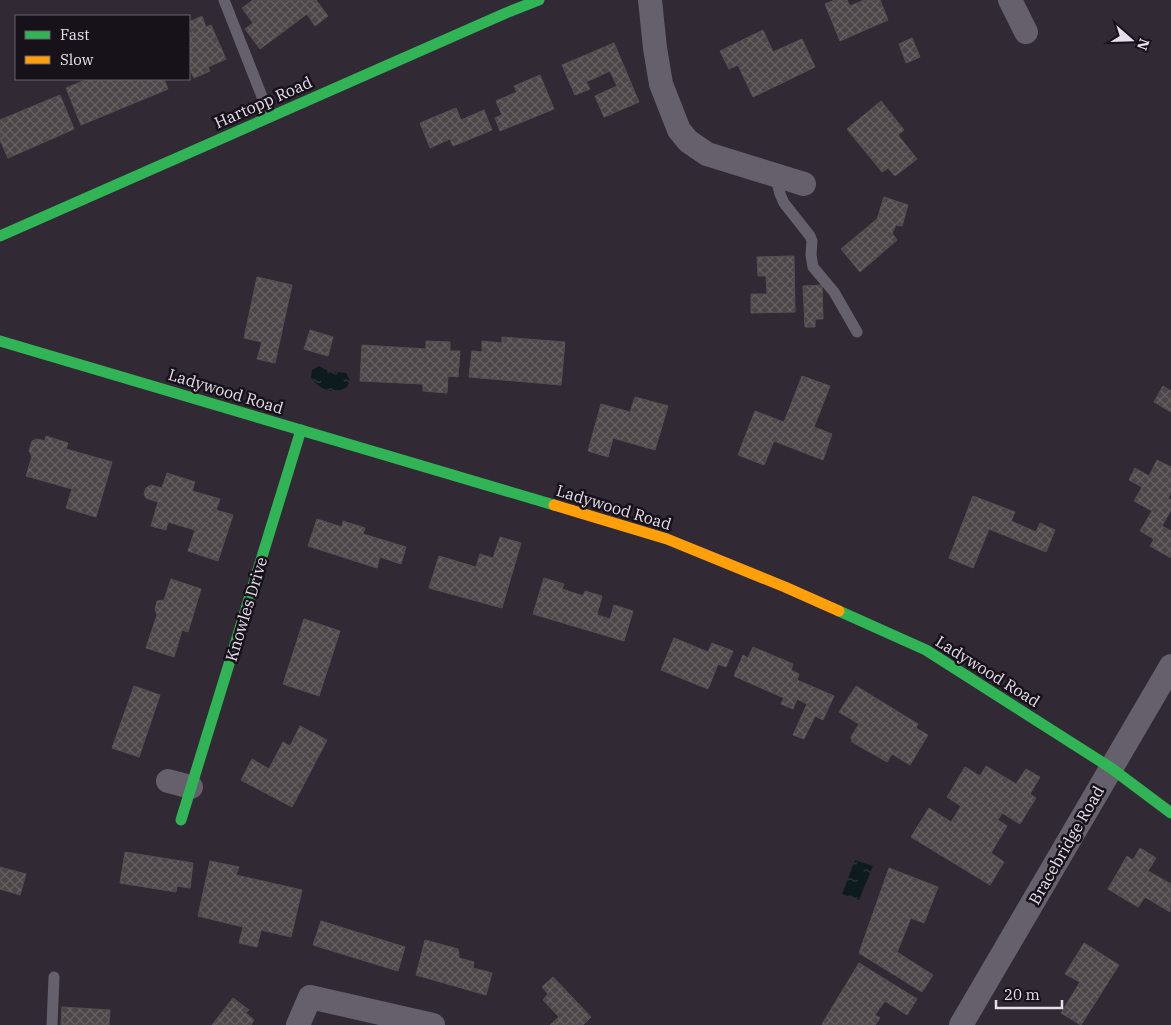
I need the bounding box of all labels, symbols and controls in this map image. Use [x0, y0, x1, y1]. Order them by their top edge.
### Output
legend [15, 15, 190, 80]
north arrow [1106, 15, 1156, 65]
text: Fast [60, 25, 90, 44]
text: N [1133, 36, 1154, 53]
text: Slow [60, 50, 94, 69]
street label: Hartopp Road [211, 71, 315, 132]
street label: Ladywood Road [166, 364, 286, 418]
street label: Ladywood Road [554, 480, 674, 534]
street label: Knowles Drive [221, 554, 271, 664]
street label: Ladywood Road [932, 631, 1044, 711]
street label: Bracebridge Road [1024, 782, 1108, 908]
scale bar [996, 978, 1062, 1010]
text: 20 m [1004, 985, 1040, 1004]

